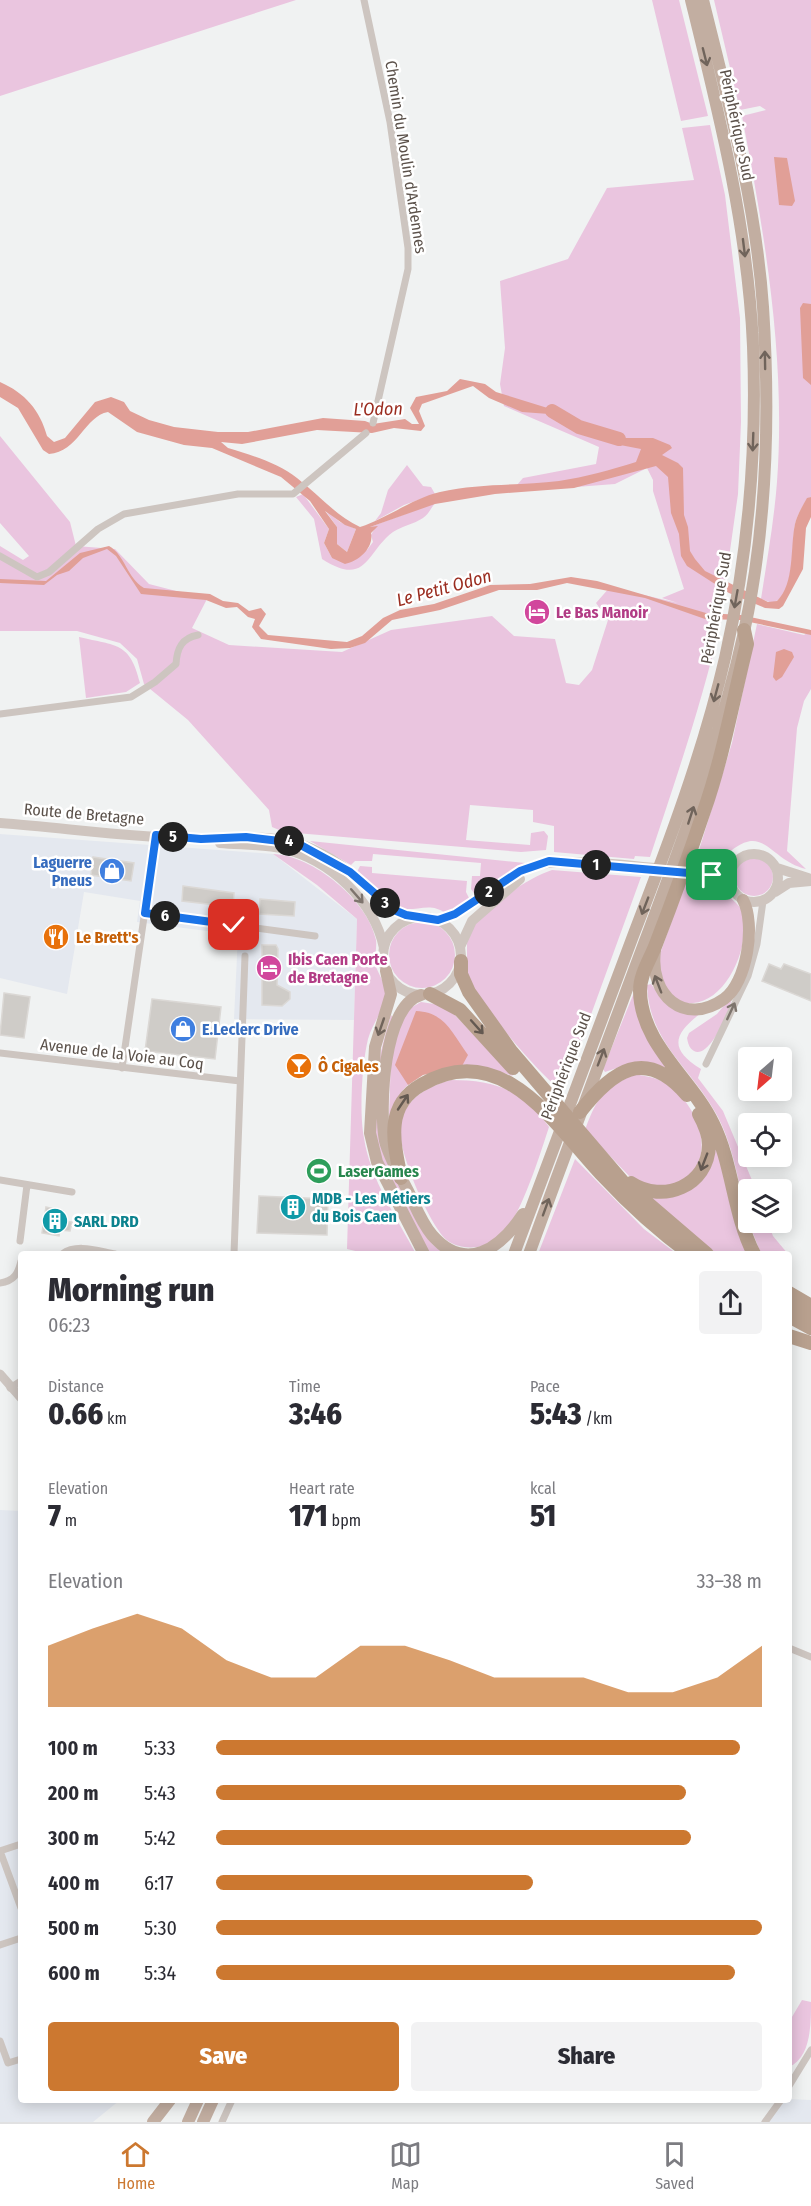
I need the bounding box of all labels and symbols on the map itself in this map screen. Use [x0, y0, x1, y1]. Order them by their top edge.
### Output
one-way arrow [700, 47, 712, 66]
street label: Chemin du Moulin d'Ardennes [381, 59, 431, 255]
street label: Périphérique Sud [716, 68, 758, 182]
one-way arrow [739, 237, 750, 257]
one-way arrow [759, 351, 771, 371]
water label: L'Odon [353, 398, 403, 420]
one-way arrow [747, 432, 758, 452]
street label: Périphérique Sud [697, 551, 735, 665]
water label: Le Petit Odon [394, 565, 494, 611]
one-way arrow [730, 589, 741, 609]
hotel icon: Le Bas Manoir [522, 597, 552, 627]
place label: Le Bas Manoir [556, 603, 648, 622]
one-way arrow [710, 683, 721, 702]
street label: Route de Bretagne [23, 799, 145, 829]
one-way arrow [686, 806, 697, 825]
pin: 5 [158, 822, 188, 852]
pin: 4 [274, 826, 304, 856]
pin [686, 849, 737, 900]
pin: 1 [581, 850, 611, 880]
place label: Laguerre Pneus [33, 853, 92, 890]
shop icon: Laguerre Pneus [97, 856, 127, 886]
pin: 2 [474, 877, 504, 907]
one-way arrow [350, 888, 364, 903]
pin: 3 [370, 888, 400, 918]
one-way arrow [639, 896, 650, 915]
pin [208, 899, 259, 950]
pin: 6 [150, 901, 180, 931]
restaurant icon: Le Brett's [41, 922, 71, 952]
place label: Le Brett's [76, 928, 138, 947]
place label: Ibis Caen Porte de Bretagne [288, 950, 388, 987]
hotel icon: Ibis Caen Porte de Bretagne [254, 953, 284, 983]
one-way arrow [652, 975, 663, 994]
one-way arrow [726, 1003, 738, 1021]
street label: Périphérique Sud [537, 1010, 595, 1122]
shop icon: E.Leclerc Drive [168, 1014, 198, 1044]
one-way arrow [374, 1017, 385, 1036]
one-way arrow [470, 1019, 484, 1034]
place label: E.Leclerc Drive [202, 1020, 299, 1039]
street label: Avenue de la Voie au Coq [39, 1035, 205, 1073]
north arrow [738, 1047, 792, 1101]
one-way arrow [596, 1048, 607, 1067]
bar icon: Ô Cigales [284, 1051, 314, 1081]
place label: Ô Cigales [318, 1056, 379, 1076]
one-way arrow [397, 1095, 409, 1111]
one-way arrow [698, 1152, 709, 1170]
sports icon: LaserGames [304, 1156, 334, 1186]
place label: LaserGames [338, 1162, 419, 1181]
place label: MDB - Les Métiers du Bois Caen [312, 1189, 430, 1226]
building icon: MDB - Les Métiers du Bois Caen [278, 1192, 308, 1222]
one-way arrow [541, 1198, 552, 1217]
building icon: SARL DRD [40, 1206, 70, 1236]
place label: SARL DRD [74, 1212, 139, 1231]

